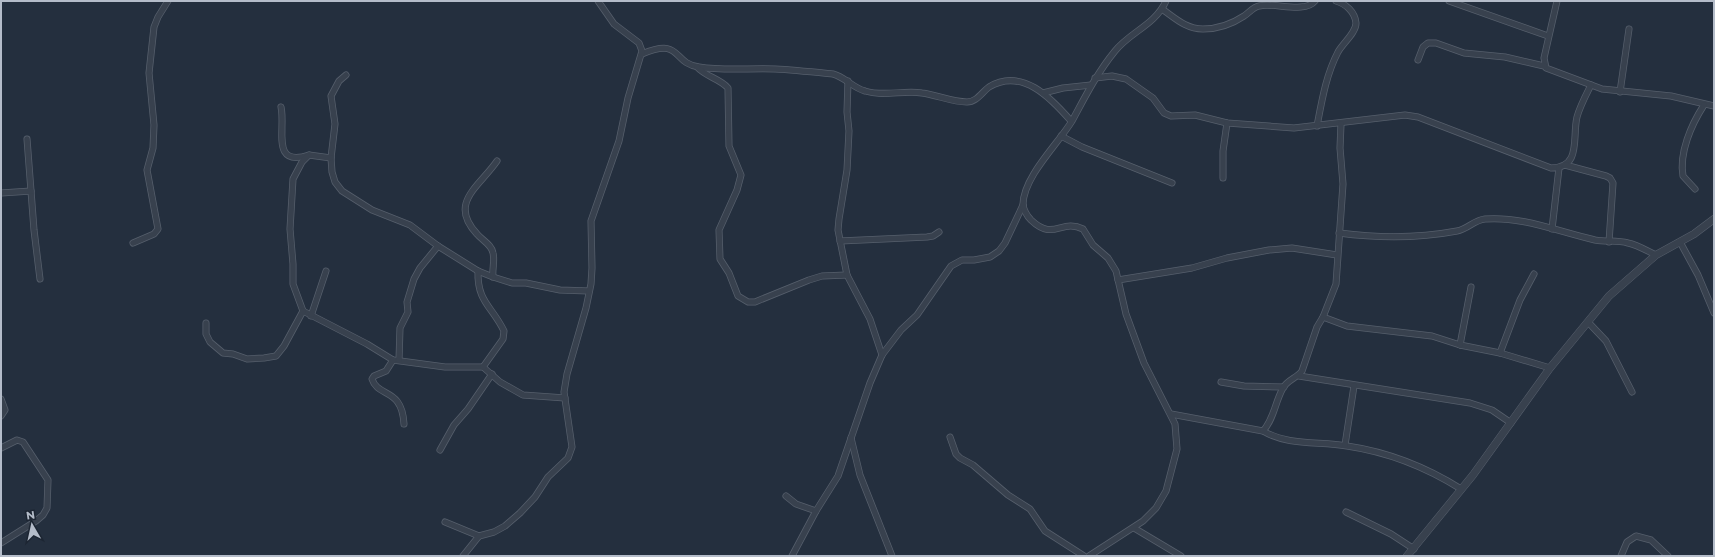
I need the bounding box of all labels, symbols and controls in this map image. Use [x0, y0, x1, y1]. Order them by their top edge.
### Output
north arrow [12, 505, 52, 545]
text: N [25, 508, 36, 523]

